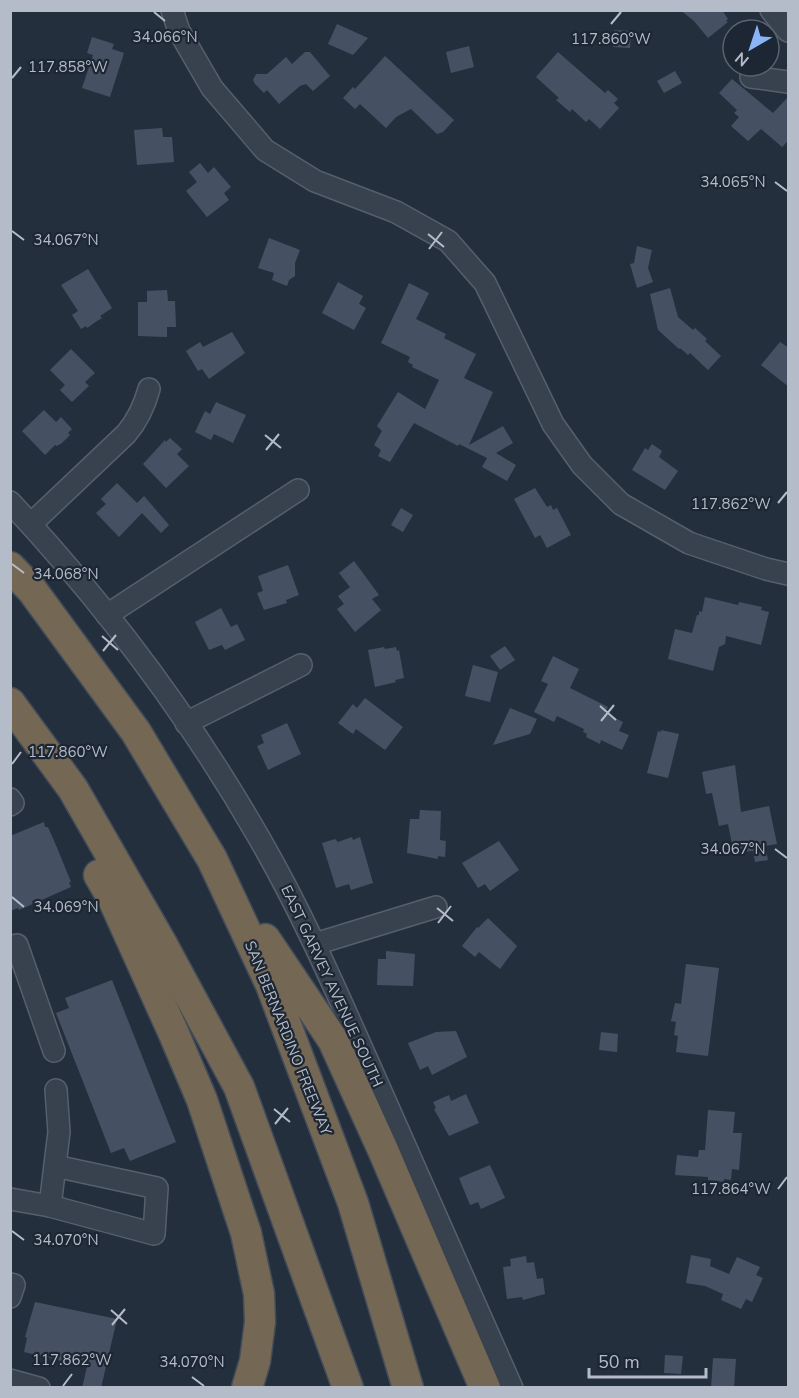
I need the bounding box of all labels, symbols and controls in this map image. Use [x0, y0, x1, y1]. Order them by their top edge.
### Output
north arrow [721, 18, 781, 78]
text: 34.066°N [132, 27, 198, 47]
text: 117.860°W [571, 29, 651, 49]
text: N [731, 47, 754, 71]
text: 117.858°W [28, 57, 108, 77]
text: 34.065°N [700, 172, 766, 192]
text: 34.067°N [33, 230, 99, 250]
text: 117.862°W [691, 494, 771, 514]
text: 34.068°N [33, 564, 99, 584]
text: 117.860°W [28, 742, 108, 762]
text: 34.067°N [700, 839, 766, 859]
street label: EAST GARVEY AVENUE SOUTH [276, 882, 388, 1090]
text: 34.069°N [33, 897, 99, 917]
street label: SAN BERNARDINO FREEWAY [240, 938, 337, 1139]
text: 117.864°W [691, 1179, 771, 1199]
text: 34.070°N [33, 1230, 99, 1250]
scale bar [589, 1341, 706, 1379]
text: 117.862°W [32, 1350, 112, 1370]
text: 50 m [598, 1350, 640, 1374]
text: 34.070°N [159, 1352, 225, 1372]

